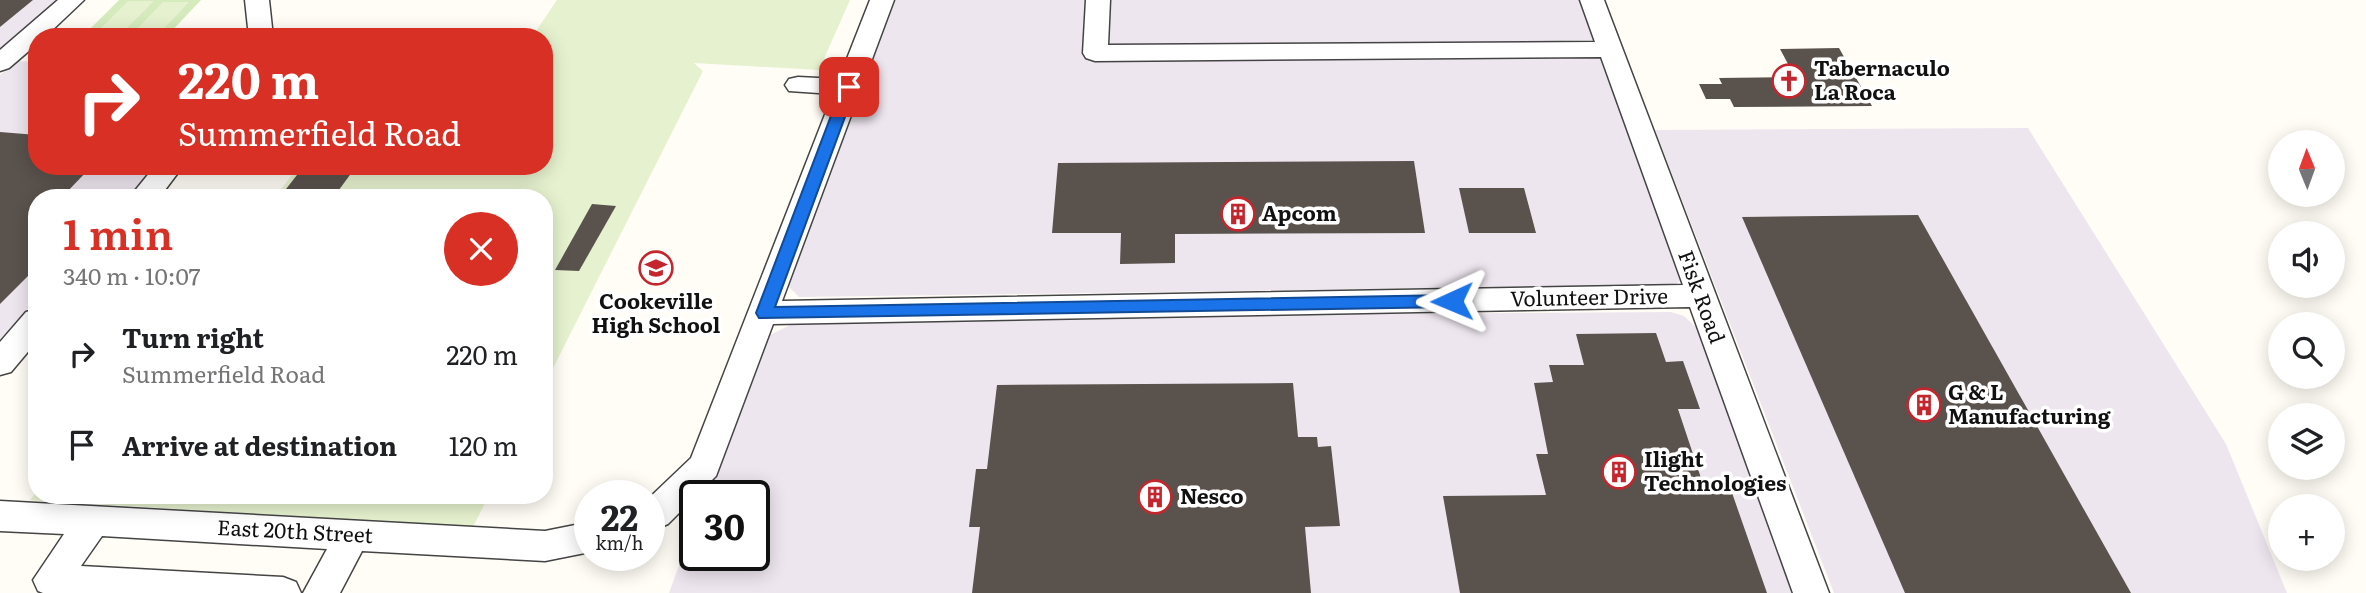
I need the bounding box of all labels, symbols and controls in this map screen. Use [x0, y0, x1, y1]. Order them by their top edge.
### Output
text: 220 m [178, 41, 319, 114]
place label: Tabernaculo La Roca [1814, 51, 1950, 106]
icon: right [63, 56, 154, 147]
pin [819, 57, 879, 117]
church icon: Tabernaculo La Roca [1770, 62, 1808, 100]
icon: arrive [830, 68, 868, 106]
text: Summerfield Road [178, 108, 461, 156]
north arrow [2268, 130, 2345, 206]
map controls [2268, 130, 2345, 571]
building icon: Apcom [1219, 195, 1257, 233]
place label: Apcom [1262, 196, 1337, 227]
text: 1 min [63, 201, 173, 263]
button: close [444, 212, 518, 286]
button: sound [2268, 221, 2345, 298]
street label: Fisk Road [1672, 245, 1735, 347]
school or university icon: Cookeville High School [637, 249, 675, 287]
text: 340 m · 10:07 [63, 258, 200, 292]
position arrow [1415, 264, 1489, 338]
street label: Volunteer Drive [1510, 279, 1668, 312]
place label: Cookeville High School [592, 284, 721, 339]
button: search [2268, 312, 2345, 389]
text: Turn right [122, 317, 264, 356]
text: 220 m [446, 334, 518, 373]
icon: right [63, 335, 101, 373]
text: Summerfield Road [122, 356, 325, 390]
place label: G & L Manufacturing [1948, 375, 2111, 430]
building icon: G & L Manufacturing [1905, 386, 1943, 424]
button: layers [2268, 403, 2345, 480]
text: Arrive at destination [122, 425, 397, 464]
text: 120 m [449, 425, 518, 464]
icon: arrive [63, 426, 101, 464]
place label: Ilight Technologies [1644, 442, 1787, 497]
building icon: Ilight Technologies [1600, 453, 1638, 491]
building icon: Nesco [1136, 478, 1174, 516]
place label: Nesco [1180, 479, 1244, 510]
speed limit sign: 30 [679, 480, 770, 571]
text: 22 [601, 490, 638, 542]
button: + [2268, 494, 2345, 571]
street label: East 20th Street [216, 510, 374, 549]
text: km/h [596, 529, 643, 556]

